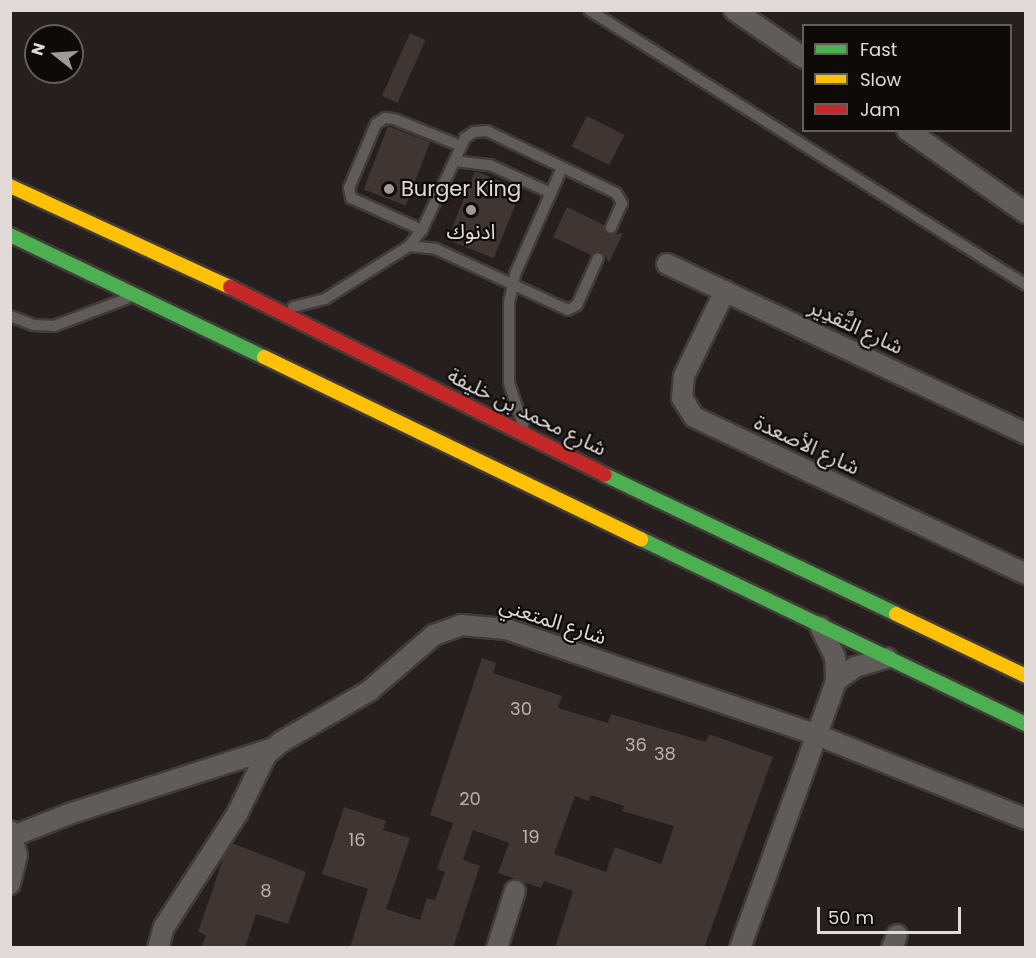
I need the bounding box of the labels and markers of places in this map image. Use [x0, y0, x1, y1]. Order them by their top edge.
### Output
place label: Burger King [401, 176, 521, 202]
marker: Burger King [382, 182, 396, 196]
marker: ادنوك [464, 203, 478, 217]
place label: ادنوك [446, 219, 496, 245]

